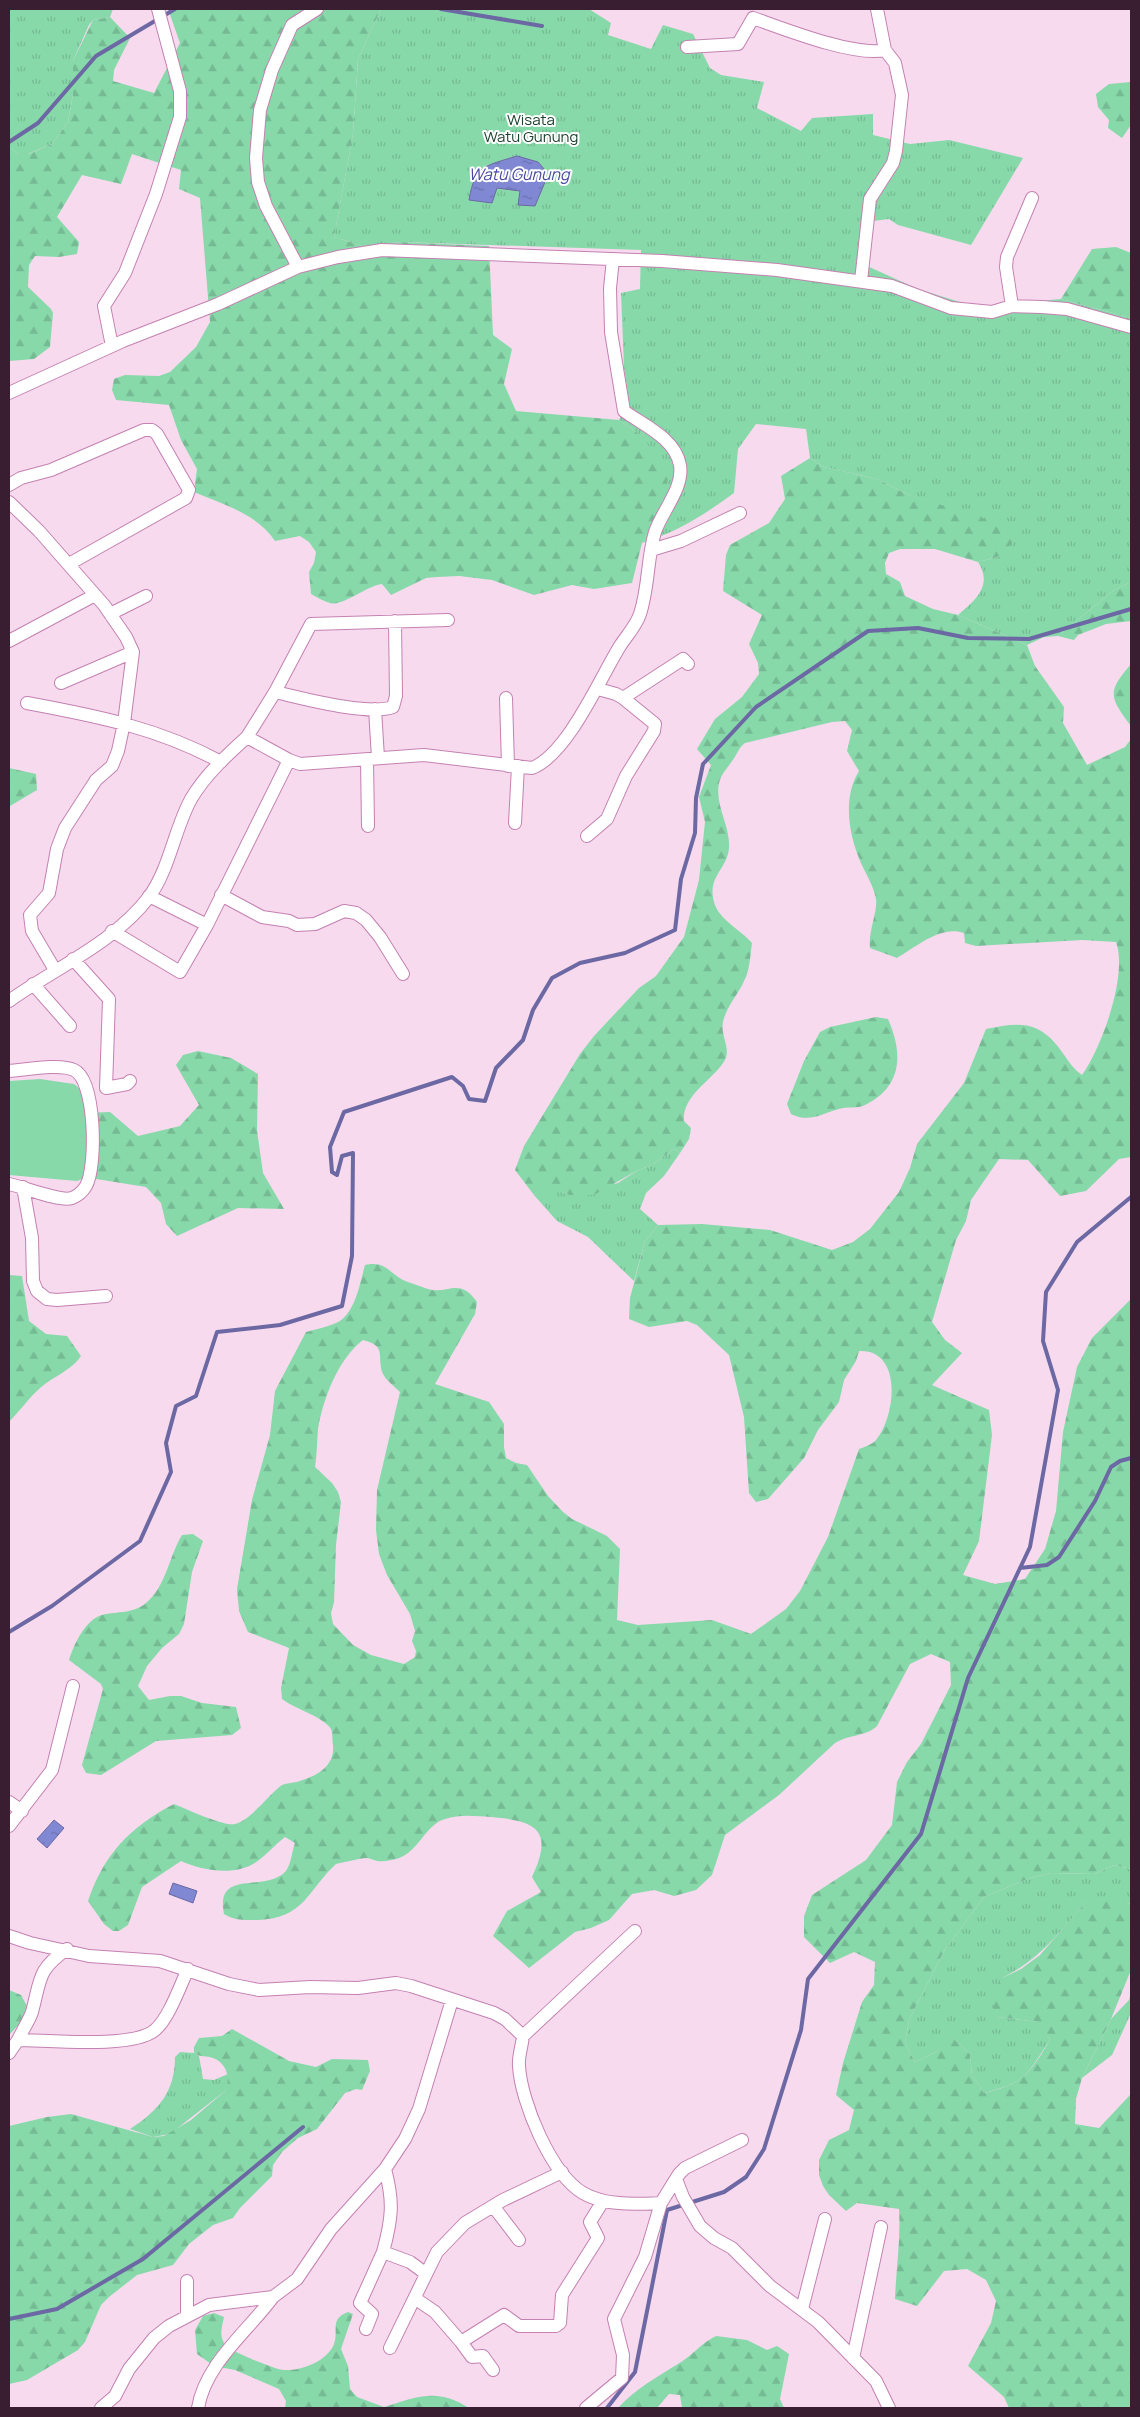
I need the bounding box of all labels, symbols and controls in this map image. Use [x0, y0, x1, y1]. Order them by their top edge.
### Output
park label: Wisata Watu Gunung [484, 109, 578, 147]
water label: Watu Gunung [468, 163, 571, 185]

